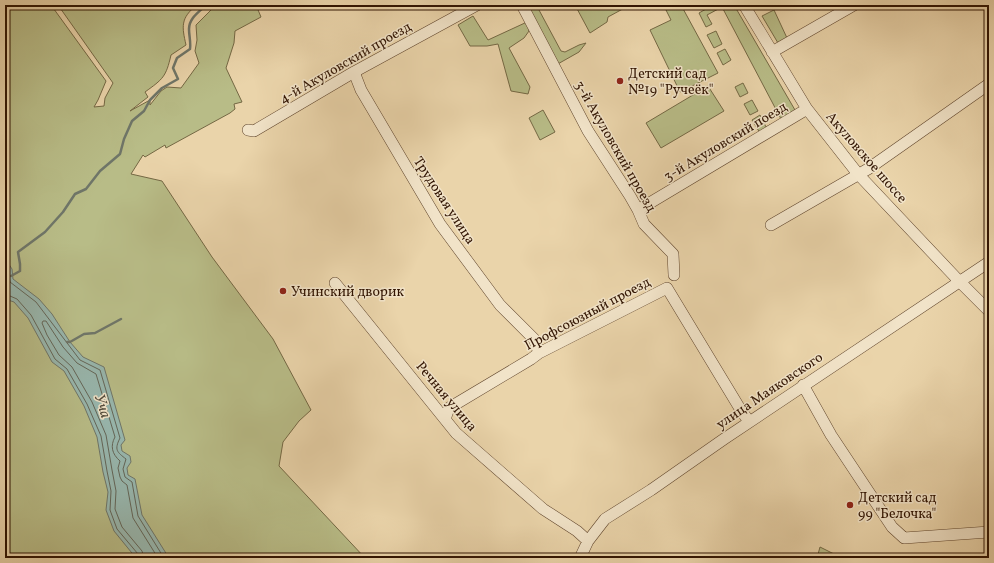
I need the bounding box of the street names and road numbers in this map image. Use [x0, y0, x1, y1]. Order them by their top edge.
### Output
street label: 4-й Акуловский проезд [276, 18, 415, 109]
street label: 3-й Акуловский проезд [569, 78, 660, 216]
street label: 3-й Акуловский поезд [661, 98, 791, 187]
street label: Акуловское шоссе [821, 108, 911, 208]
street label: Трудовая улица [408, 153, 479, 248]
street label: Профсоюзный проезд [521, 273, 654, 356]
street label: улица Маяковского [713, 348, 827, 434]
street label: Речная улица [411, 358, 481, 436]

